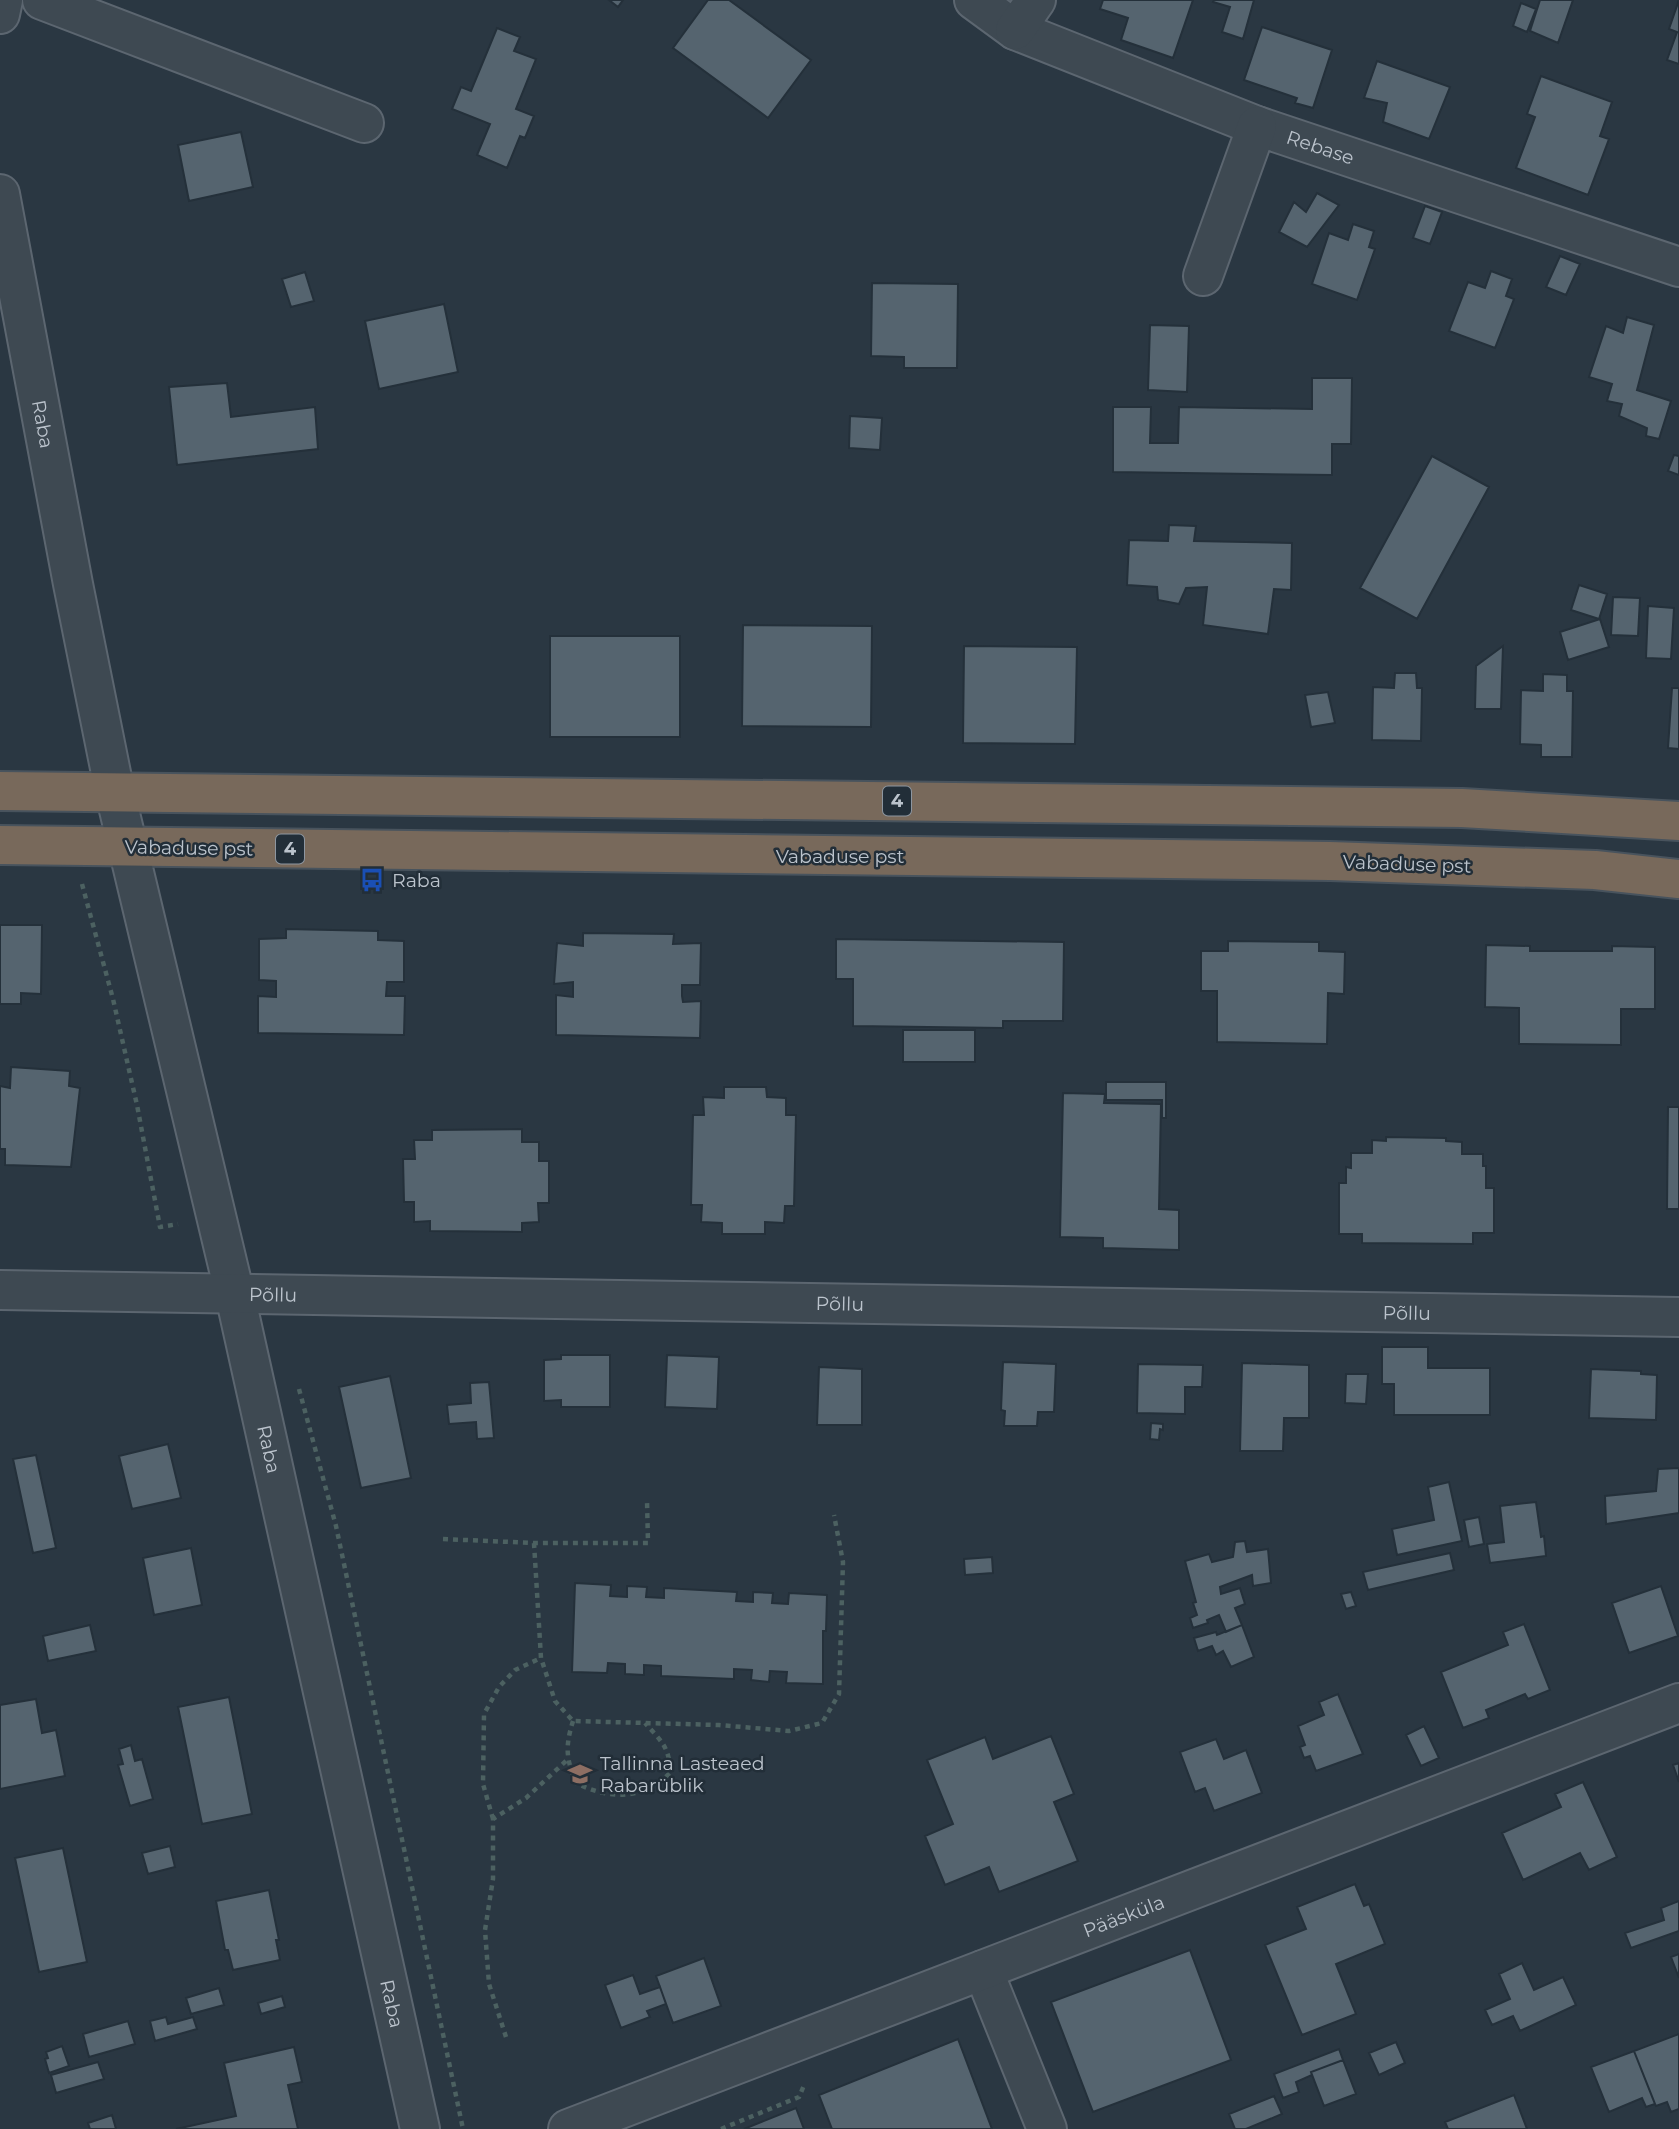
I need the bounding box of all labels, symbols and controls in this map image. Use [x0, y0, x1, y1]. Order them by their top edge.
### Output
street label: Rebase [1284, 125, 1357, 169]
street label: Raba [27, 398, 59, 450]
road number: 4 [883, 786, 911, 816]
road number: 4 [276, 834, 304, 864]
street label: Vabaduse pst [124, 835, 254, 861]
street label: Vabaduse pst [776, 845, 905, 868]
street label: Vabaduse pst [1342, 850, 1472, 878]
bus stop icon: Raba [358, 866, 386, 894]
place label: Raba [392, 869, 441, 892]
street label: Põllu [249, 1283, 297, 1306]
street label: Põllu [816, 1292, 864, 1315]
street label: Põllu [1382, 1301, 1431, 1325]
street label: Raba [253, 1423, 286, 1476]
place label: Tallinna Lasteaed Rabarüblik [600, 1752, 765, 1797]
school or university icon: Tallinna Lasteaed Rabarüblik [566, 1760, 594, 1788]
street label: Pääsküla [1080, 1890, 1168, 1942]
street label: Raba [376, 1977, 409, 2030]

